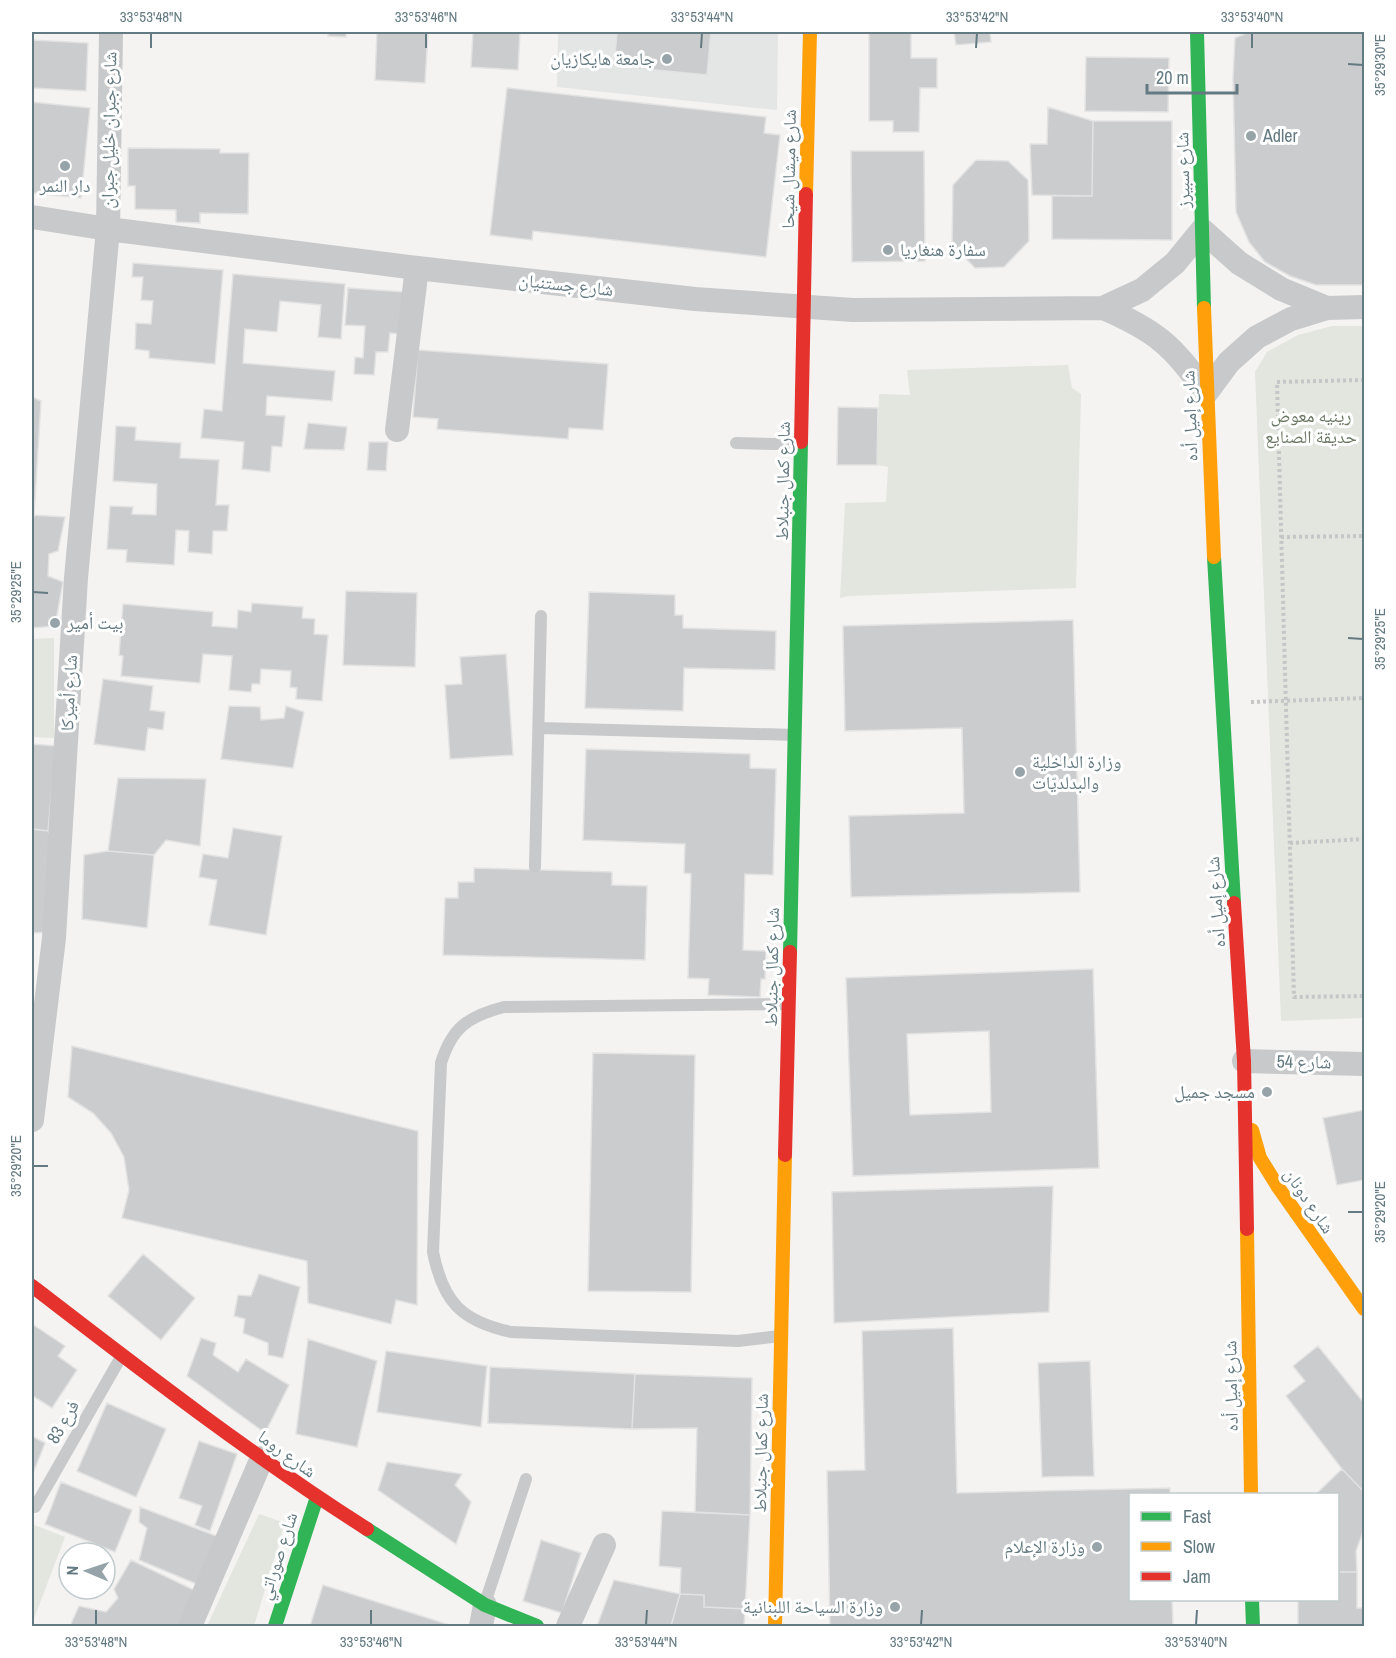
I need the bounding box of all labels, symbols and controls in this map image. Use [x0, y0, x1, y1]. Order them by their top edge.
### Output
text: 33°53'48"N [120, 6, 182, 27]
text: 33°53'46"N [395, 6, 457, 27]
text: 33°53'44"N [671, 6, 733, 27]
text: 33°53'42"N [946, 6, 1008, 27]
text: 33°53'40"N [1221, 6, 1283, 27]
text: 35°29'30"E [1369, 34, 1390, 96]
place label: جامعة هايكازيان [550, 46, 655, 71]
street label: شارع جبران خليل جبران [95, 51, 122, 209]
marker: جامعة هايكازيان [660, 52, 674, 66]
scale bar [1147, 57, 1237, 95]
text: 20 m [1156, 65, 1189, 90]
street label: شارع ميشال شيحا [775, 109, 802, 229]
place label: Adler [1262, 123, 1298, 148]
marker: Adler [1244, 129, 1258, 143]
street label: شارع سبيرز [1169, 132, 1196, 209]
marker: دار النمر [58, 159, 72, 173]
place label: دار النمر [39, 173, 90, 198]
place label: سفارة هنغاريا [900, 237, 986, 262]
marker: سفارة هنغاريا [881, 243, 895, 257]
street label: شارع جستنيان [517, 267, 615, 302]
street label: شارع إميل أده [1175, 370, 1204, 462]
park label: رينيه معوض حديقة الصنايع [1265, 403, 1357, 449]
street label: شارع كمال جنبلاط [769, 421, 796, 541]
text: 35°29'25"E [5, 561, 26, 623]
text: 35°29'25"E [1369, 608, 1390, 670]
place label: بيت أمير [66, 610, 124, 635]
marker: بيت أمير [48, 616, 62, 630]
street label: شارع أميركا [54, 654, 83, 732]
place label: وزارة الداخلية والبدلديّات [1032, 749, 1121, 795]
marker: وزارة الداخلية والبدلديّات [1013, 765, 1027, 779]
street label: شارع إميل أده [1200, 856, 1231, 948]
street label: شارع كمال جنبلاط [758, 907, 785, 1027]
street label: شارع 54 [1276, 1049, 1332, 1074]
place label: مسجد جميل [1174, 1079, 1255, 1104]
marker: مسجد جميل [1260, 1085, 1274, 1099]
text: 35°29'20"E [5, 1135, 26, 1197]
street label: شارع دونان [1278, 1163, 1341, 1238]
text: 35°29'20"E [1369, 1181, 1390, 1243]
street label: شارع إميل أده [1217, 1340, 1244, 1432]
street label: شارع كمال جنبلاط [747, 1393, 774, 1513]
street label: فرع 83 [40, 1395, 85, 1448]
street label: شارع روما [253, 1424, 322, 1483]
legend [1129, 1493, 1339, 1601]
text: Fast [1183, 1504, 1211, 1529]
street label: شارع صوراتي [252, 1509, 306, 1604]
place label: وزارة الإعلام [1004, 1534, 1085, 1559]
text: Slow [1183, 1534, 1215, 1559]
marker: وزارة الإعلام [1090, 1540, 1104, 1554]
north arrow [57, 1541, 117, 1601]
text: Jam [1183, 1564, 1211, 1589]
text: N [61, 1565, 83, 1576]
place label: وزارة السياحة اللبنانية [743, 1594, 883, 1619]
marker: وزارة السياحة اللبنانية [888, 1600, 902, 1614]
text: 33°53'48"N [65, 1631, 127, 1652]
text: 33°53'46"N [340, 1631, 402, 1652]
text: 33°53'44"N [615, 1631, 677, 1652]
text: 33°53'42"N [890, 1631, 952, 1652]
text: 33°53'40"N [1165, 1631, 1227, 1652]

